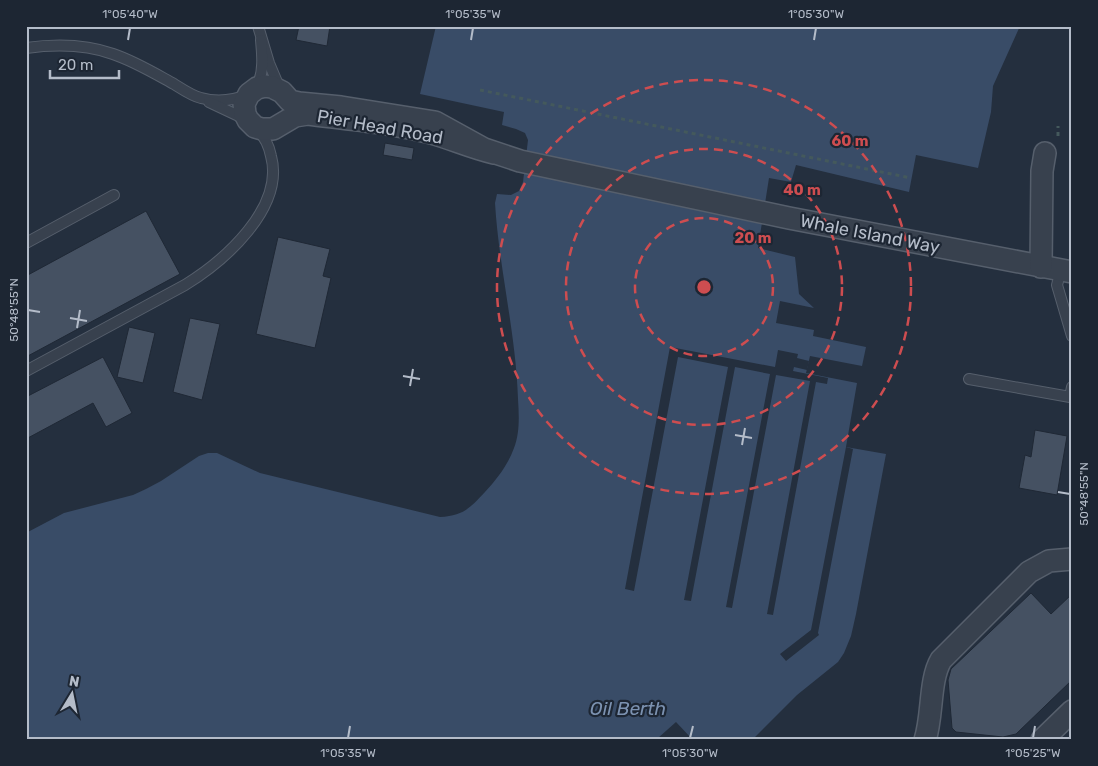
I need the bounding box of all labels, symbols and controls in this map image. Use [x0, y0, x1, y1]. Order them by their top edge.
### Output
text: 1°05'40"W [102, 7, 158, 21]
text: 1°05'35"W [445, 7, 501, 21]
text: 1°05'30"W [788, 7, 844, 21]
scale bar [50, 48, 119, 80]
text: 20 m [58, 56, 93, 74]
street label: Pier Head Road [315, 105, 445, 149]
text: 60 m [832, 132, 868, 150]
text: 40 m [783, 181, 821, 199]
street label: Whale Island Way [798, 210, 942, 258]
text: 20 m [735, 229, 771, 247]
text: 50°48'55"N [7, 278, 21, 342]
centre of rings [695, 278, 713, 296]
text: 50°48'55"N [1077, 462, 1091, 526]
north arrow [48, 668, 98, 718]
text: N [68, 672, 81, 691]
water label: Oil Berth [590, 697, 666, 720]
text: 1°05'35"W [320, 746, 376, 760]
text: 1°05'30"W [662, 746, 718, 760]
text: 1°05'25"W [1005, 746, 1061, 760]

